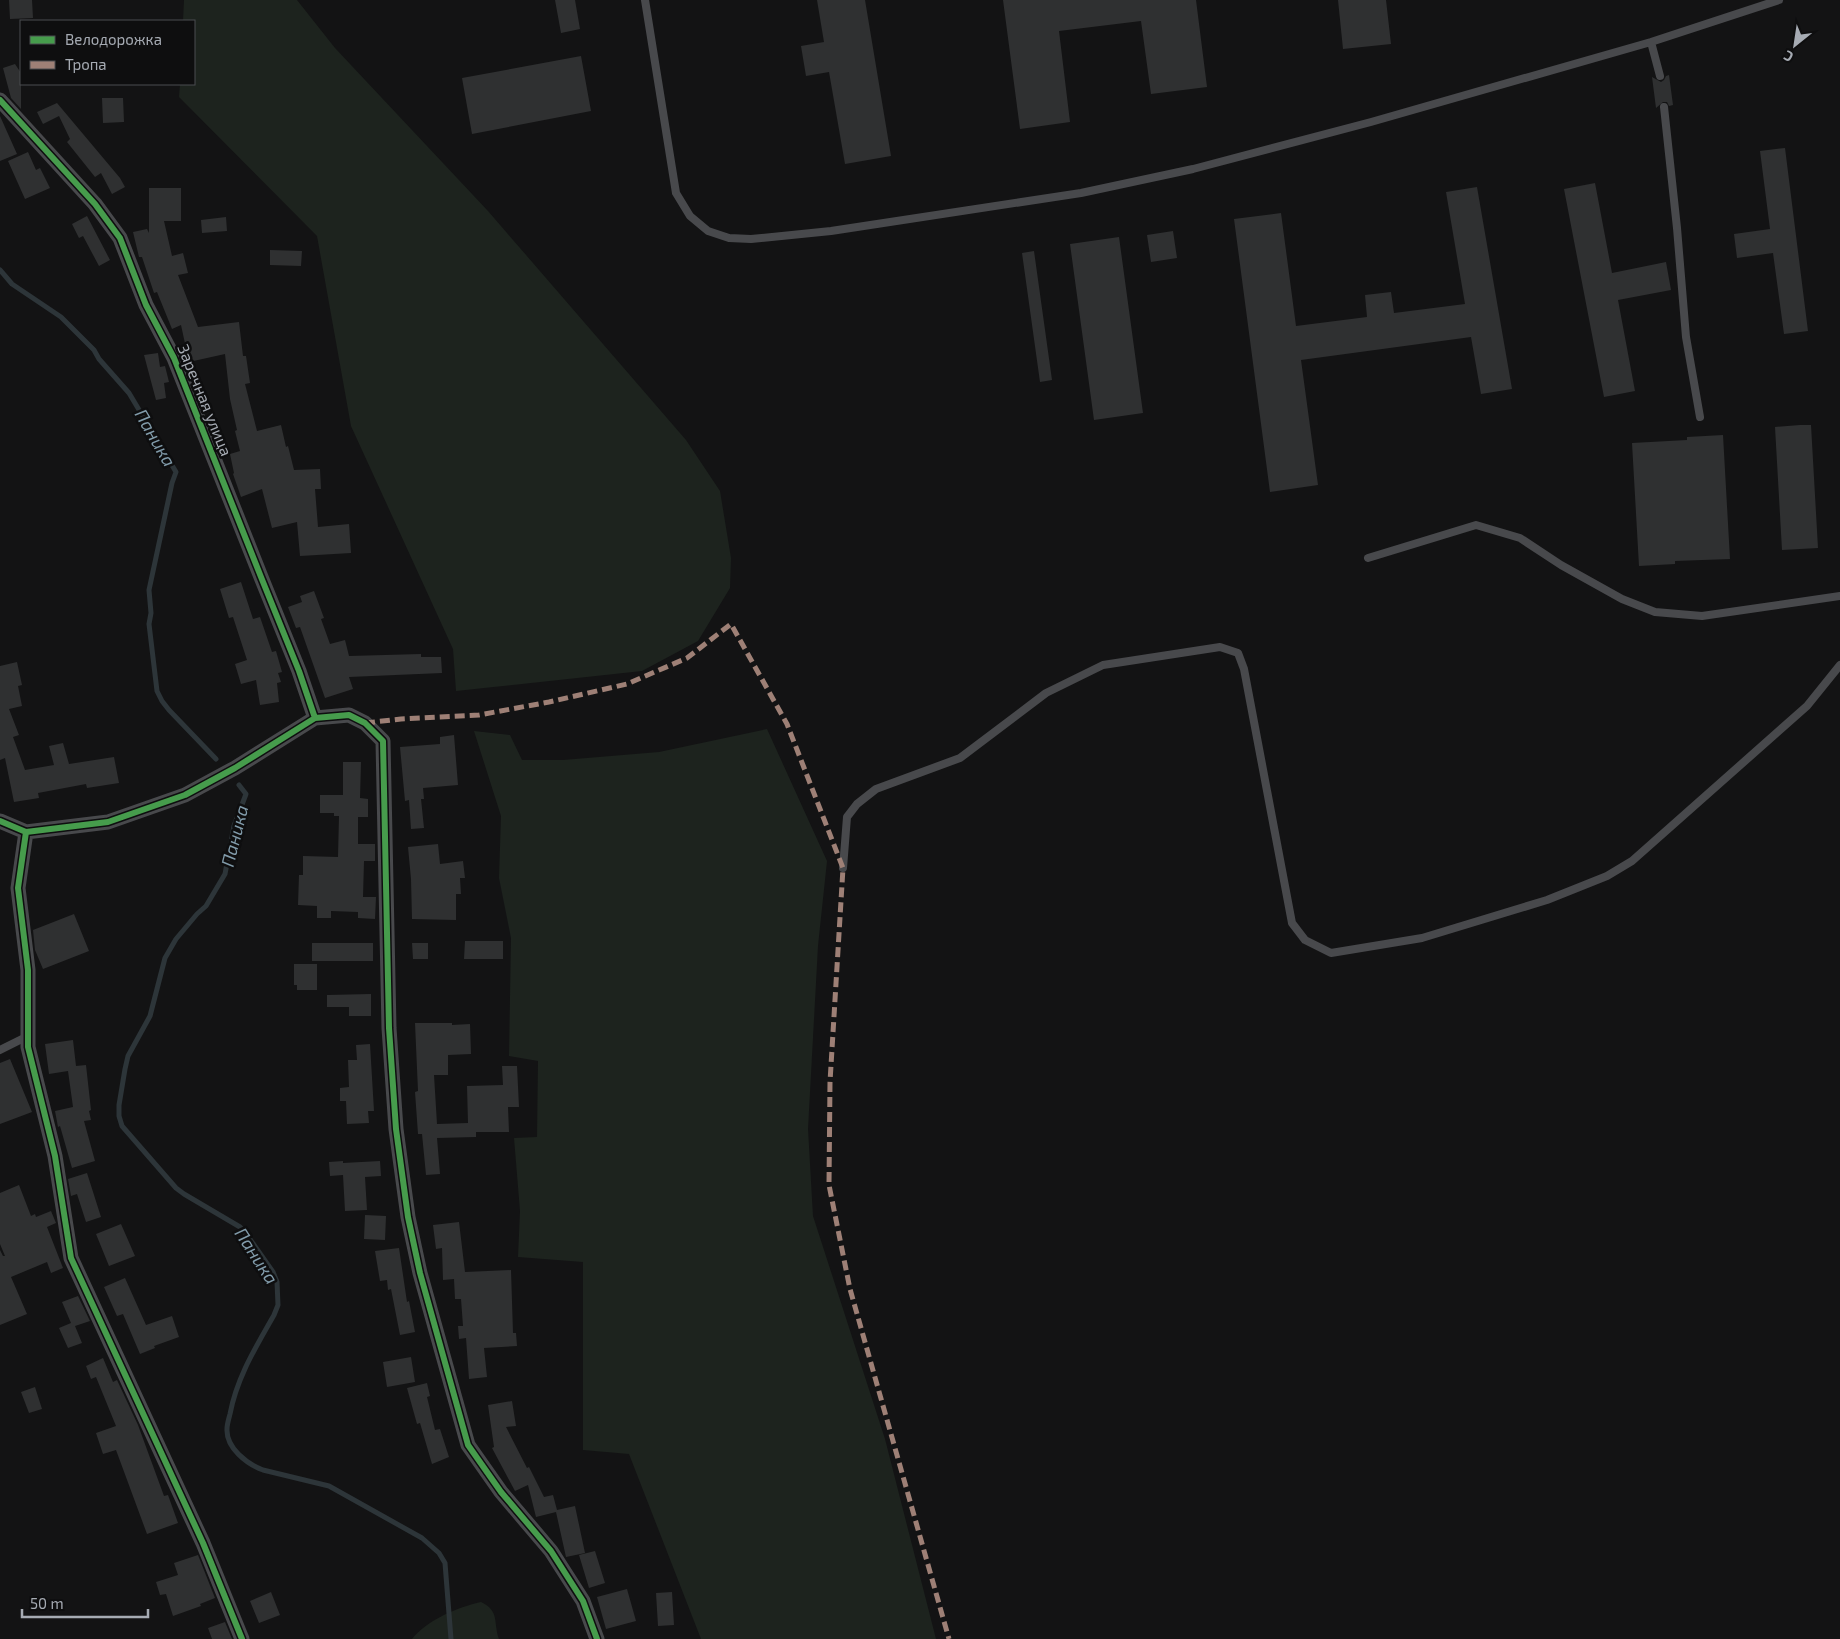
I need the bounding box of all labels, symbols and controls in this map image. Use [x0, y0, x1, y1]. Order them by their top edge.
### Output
legend [20, 20, 195, 85]
north arrow [1770, 20, 1820, 70]
text: Велодорожка [65, 30, 162, 48]
text: С [1780, 47, 1796, 66]
text: Тропа [65, 55, 107, 73]
street label: Заречная улица [173, 341, 237, 459]
water label: Паника [131, 405, 181, 470]
water label: Паника [216, 803, 252, 869]
water label: Паника [230, 1223, 283, 1288]
scale bar [22, 1586, 149, 1618]
text: 50 m [30, 1594, 64, 1612]

